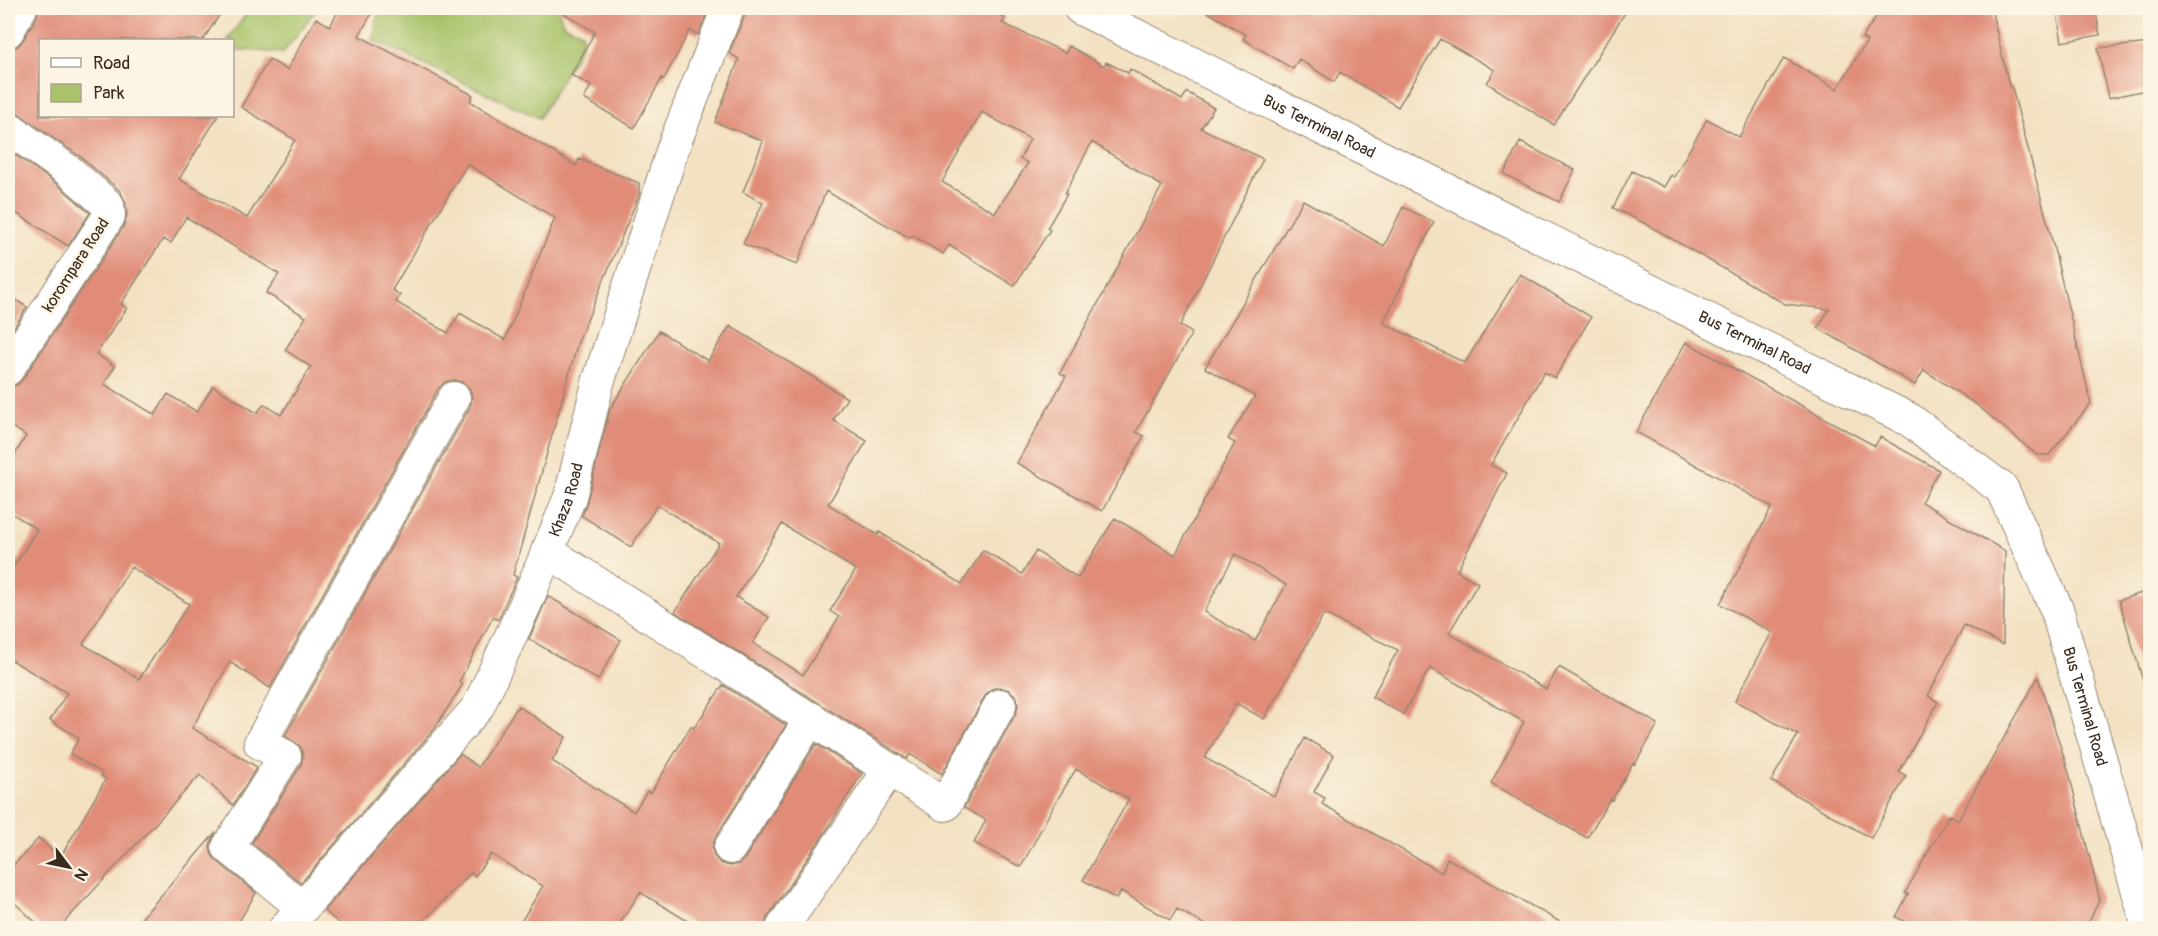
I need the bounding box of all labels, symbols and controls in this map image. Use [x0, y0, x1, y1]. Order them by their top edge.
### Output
legend [39, 39, 234, 117]
text: Road [93, 52, 130, 75]
text: Park [93, 82, 125, 105]
street label: Bus Terminal Road [1260, 90, 1379, 163]
street label: korompara Road [38, 214, 114, 316]
street label: Bus Terminal Road [1695, 306, 1814, 379]
street label: Khaza Road [545, 461, 588, 540]
street label: Bus Terminal Road [2058, 645, 2112, 768]
north arrow [39, 837, 99, 897]
text: N [69, 865, 92, 884]

